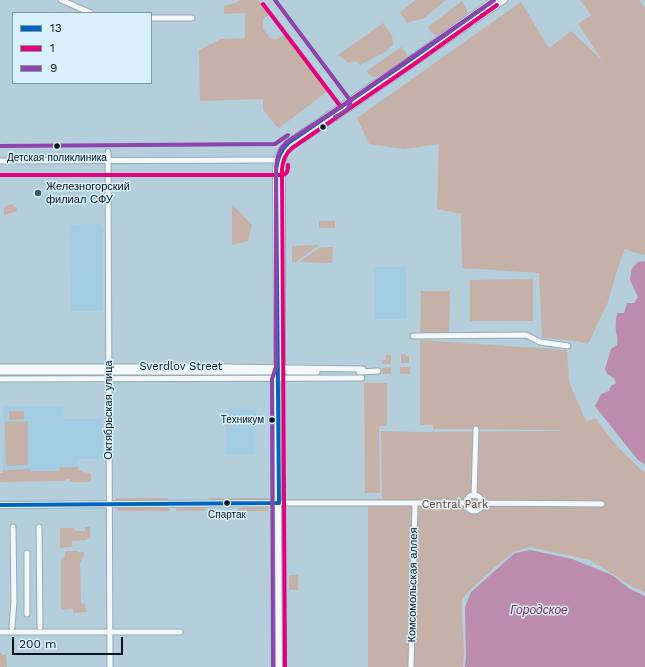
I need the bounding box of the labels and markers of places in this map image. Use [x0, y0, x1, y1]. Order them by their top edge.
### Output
unlabelled marker [318, 122, 328, 132]
marker: Детская поликлиника [52, 141, 62, 151]
place label: Детская поликлиника [7, 152, 107, 164]
place label: Железногорский филиал СФУ [46, 180, 130, 206]
marker: Железногорский филиал СФУ [33, 188, 43, 198]
place label: Техникум [221, 414, 264, 426]
marker: Техникум [267, 415, 277, 425]
marker: Спартак [222, 498, 232, 508]
place label: Спартак [208, 509, 246, 521]

